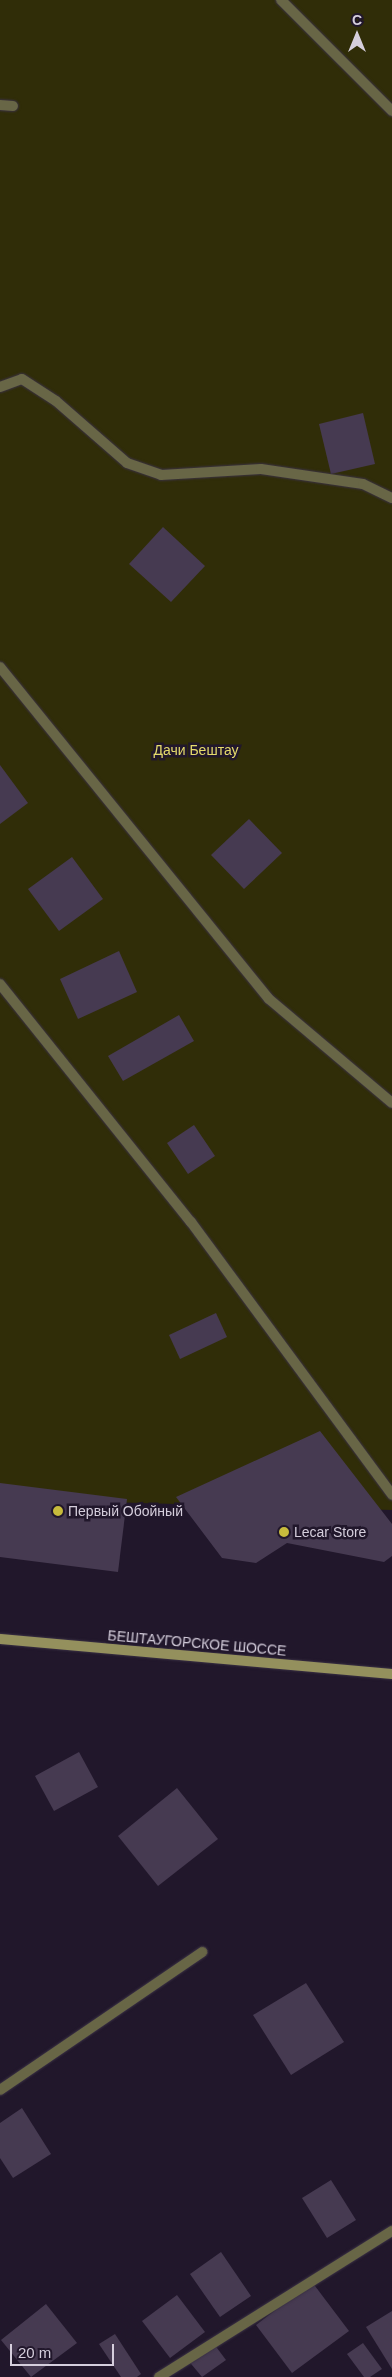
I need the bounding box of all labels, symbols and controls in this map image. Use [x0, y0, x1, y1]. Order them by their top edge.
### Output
north arrow [332, 10, 382, 60]
text: С [352, 12, 362, 28]
park label: Дачи Бештау [153, 742, 239, 758]
place label: Первый Обойный [68, 1503, 183, 1519]
marker: Первый Обойный [52, 1505, 64, 1517]
place label: Lecar Store [294, 1524, 366, 1540]
marker: Lecar Store [278, 1526, 290, 1538]
street label: БЕШТАУГОРСКОЕ ШОССЕ [107, 1627, 287, 1659]
scale bar [12, 2334, 116, 2366]
text: 20 m [18, 2344, 51, 2361]

